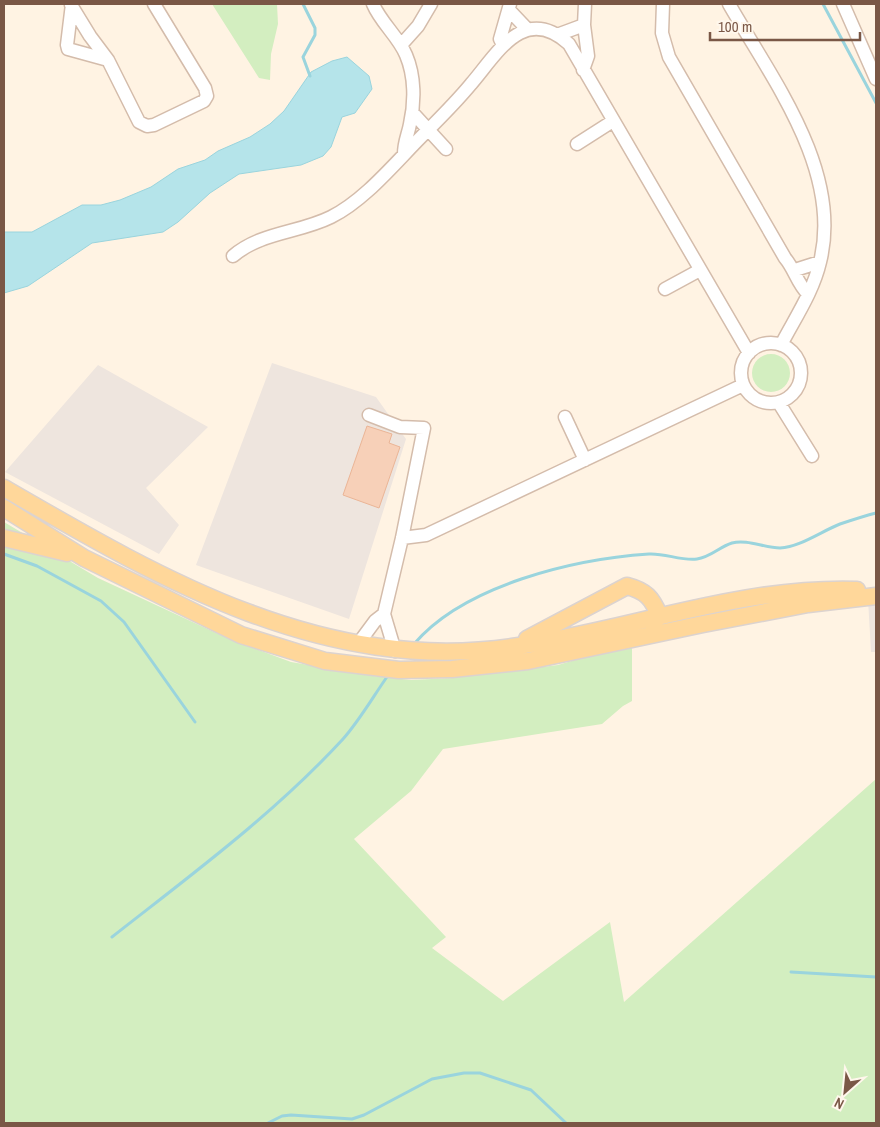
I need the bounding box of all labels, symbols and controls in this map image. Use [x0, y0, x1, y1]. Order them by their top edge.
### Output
scale bar [710, 10, 860, 42]
text: 100 m [718, 16, 752, 37]
north arrow [820, 1067, 870, 1117]
text: N [831, 1094, 847, 1113]

